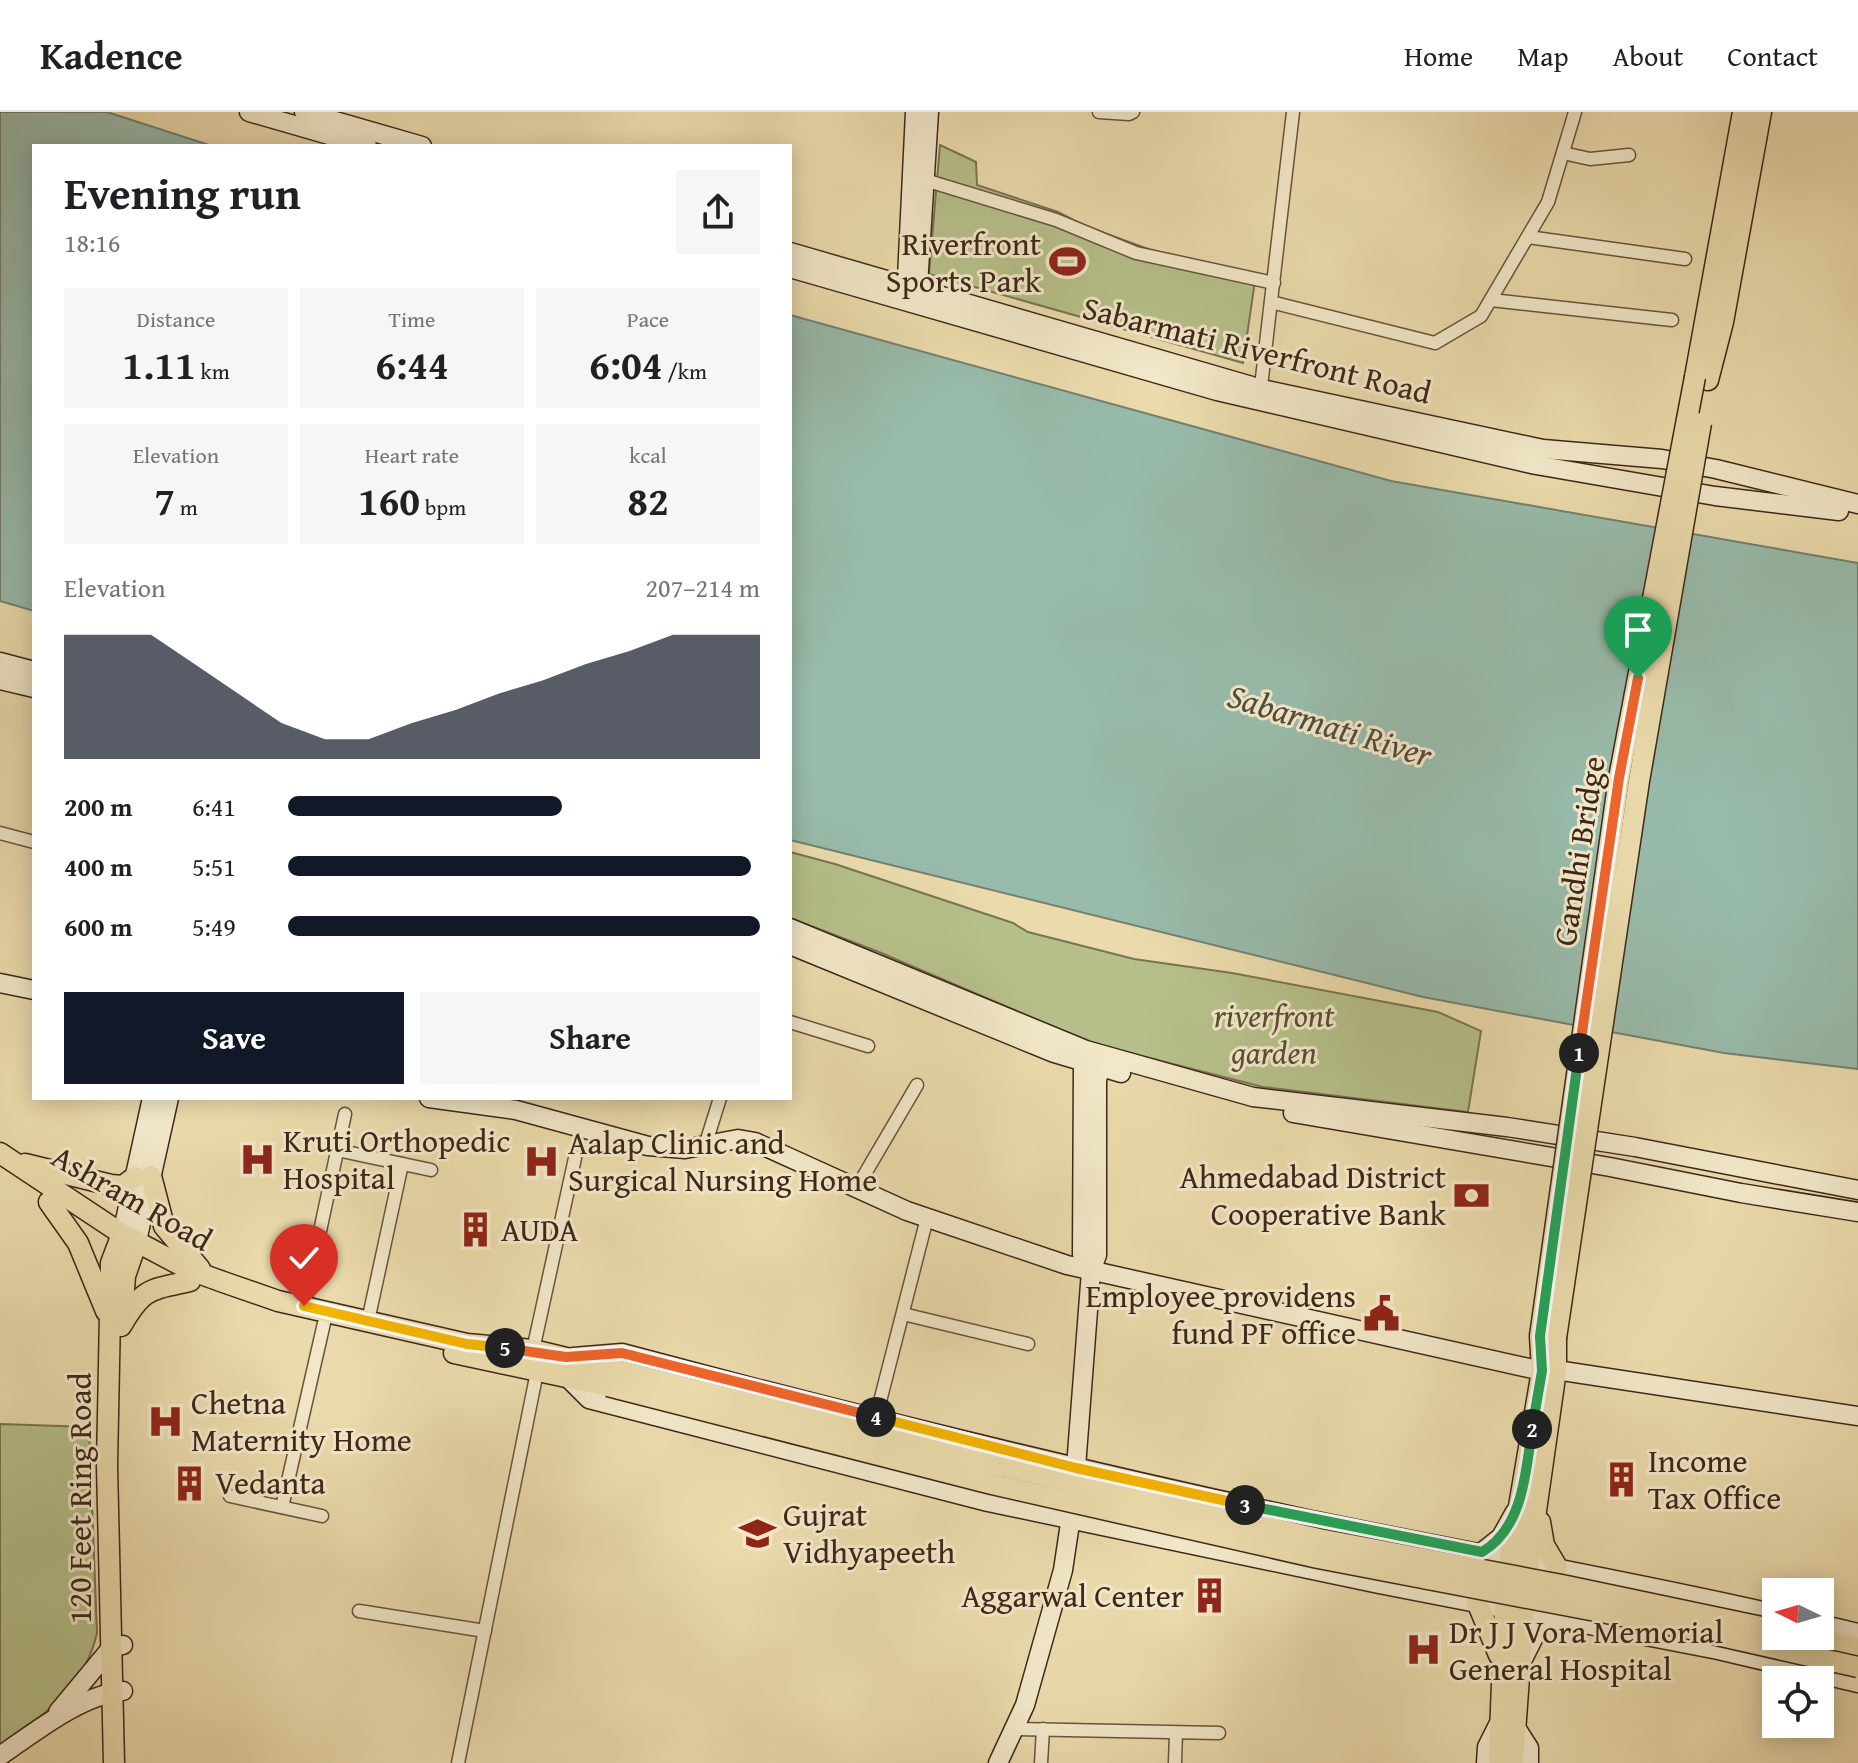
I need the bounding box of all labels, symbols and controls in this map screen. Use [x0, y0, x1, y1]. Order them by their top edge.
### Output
text: Kadence [40, 27, 183, 83]
text: Home [1404, 35, 1473, 76]
text: Map [1517, 35, 1569, 76]
text: About [1613, 35, 1683, 76]
text: Contact [1727, 35, 1818, 76]
text: Evening run [64, 161, 301, 225]
button: share [676, 170, 760, 254]
place label: Riverfront Sports Park [886, 220, 1042, 304]
text: 18:16 [64, 223, 120, 262]
sports icon: Riverfront Sports Park [1048, 243, 1086, 281]
street label: Sabarmati Riverfront Road [1078, 283, 1436, 416]
text: Distance [137, 303, 215, 335]
text: Time [389, 303, 435, 335]
text: Pace [627, 303, 669, 335]
text: 1.11 [122, 335, 196, 394]
text: 6:44 [375, 335, 449, 394]
text: 6:04 [589, 335, 663, 394]
text: km [196, 355, 230, 387]
text: /km [663, 355, 707, 387]
text: Elevation [133, 439, 219, 471]
text: Heart rate [365, 439, 459, 471]
text: kcal [629, 439, 667, 471]
text: 7 [154, 471, 175, 530]
text: 160 [358, 471, 420, 530]
text: 82 [627, 471, 669, 530]
text: m [175, 491, 198, 523]
text: bpm [420, 491, 466, 523]
text: Elevation [64, 568, 166, 607]
text: 207–214 m [646, 568, 760, 607]
pin [1604, 596, 1672, 678]
icon: arrive [1616, 608, 1660, 652]
water label: Sabarmati River [1222, 670, 1439, 779]
street label: Gandhi Bridge [1540, 753, 1617, 949]
text: 200 m [64, 787, 132, 826]
text: 6:41 [192, 787, 236, 826]
text: 400 m [64, 847, 132, 886]
text: 5:51 [192, 847, 236, 886]
text: 600 m [64, 907, 132, 946]
text: 5:49 [192, 907, 236, 946]
button: Save [64, 992, 404, 1084]
button: Share [420, 992, 760, 1084]
park label: riverfront garden [1214, 992, 1335, 1076]
pin: 1 [1559, 1033, 1599, 1073]
text: 1 [1573, 1037, 1585, 1069]
place label: Kruti Orthopedic Hospital [283, 1117, 511, 1201]
place label: Aalap Clinic and Surgical Nursing Home [568, 1119, 877, 1203]
street label: Ashram Road [43, 1133, 221, 1262]
hospital icon: Kruti Orthopedic Hospital [238, 1140, 276, 1178]
hospital icon: Aalap Clinic and Surgical Nursing Home [523, 1142, 561, 1180]
place label: Ahmedabad District Cooperative Bank [1179, 1153, 1447, 1237]
bank icon: Ahmedabad District Cooperative Bank [1453, 1176, 1491, 1214]
place label: AUDA [501, 1206, 579, 1253]
building icon: AUDA [456, 1211, 494, 1249]
pin [270, 1224, 338, 1306]
icon: check [282, 1236, 326, 1280]
place label: Employee providens fund PF office [1085, 1272, 1356, 1356]
public building icon: Employee providens fund PF office [1363, 1295, 1401, 1333]
pin: 5 [485, 1328, 525, 1368]
text: 5 [499, 1332, 511, 1364]
street label: 120 Feet Ring Road [56, 1372, 103, 1624]
place label: Chetna Maternity Home [191, 1379, 412, 1463]
pin: 4 [856, 1397, 896, 1437]
text: 4 [870, 1401, 882, 1433]
hospital icon: Chetna Maternity Home [146, 1402, 184, 1440]
pin: 2 [1512, 1409, 1552, 1449]
text: 2 [1526, 1413, 1538, 1445]
place label: Income Tax Office [1648, 1437, 1781, 1521]
place label: Vedanta [215, 1459, 326, 1506]
building icon: Income Tax Office [1603, 1460, 1641, 1498]
building icon: Vedanta [170, 1464, 208, 1502]
pin: 3 [1225, 1485, 1265, 1525]
text: 3 [1239, 1489, 1251, 1521]
place label: Gujrat Vidhyapeeth [783, 1491, 955, 1575]
school or university icon: Gujrat Vidhyapeeth [738, 1514, 776, 1552]
place label: Aggarwal Center [961, 1572, 1184, 1619]
building icon: Aggarwal Center [1191, 1577, 1229, 1615]
north arrow [1762, 1578, 1834, 1650]
map controls [1762, 1578, 1834, 1738]
place label: Dr J J Vora Memorial General Hospital [1449, 1608, 1723, 1692]
hospital icon: Dr J J Vora Memorial General Hospital [1404, 1631, 1442, 1669]
button: locate [1762, 1666, 1834, 1738]

